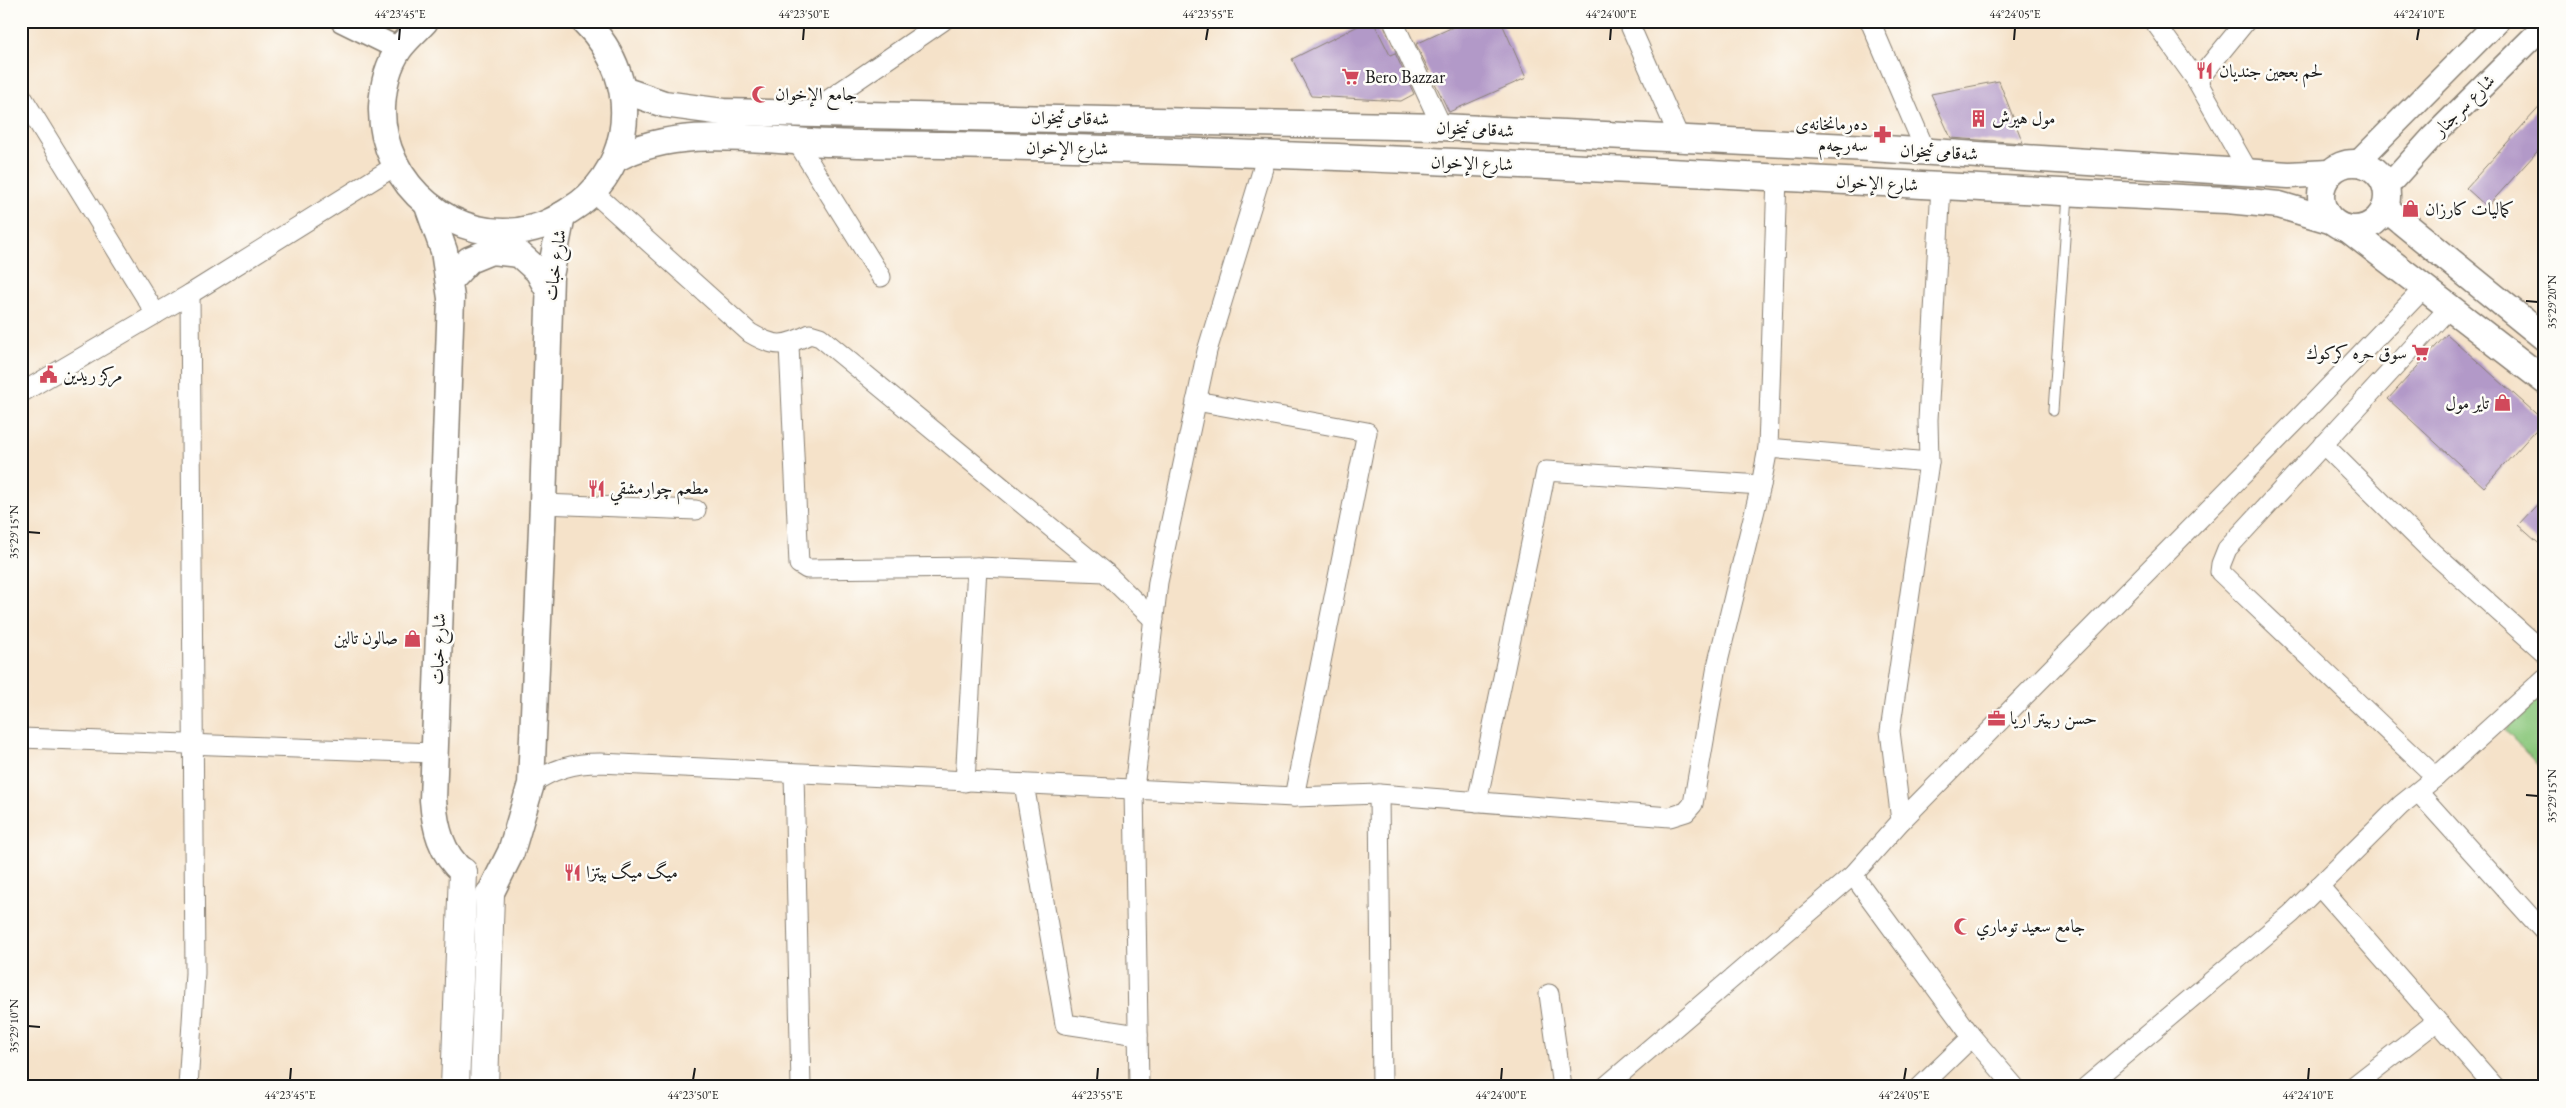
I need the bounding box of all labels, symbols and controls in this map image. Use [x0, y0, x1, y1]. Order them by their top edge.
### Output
text: 44°23'45"E [374, 6, 426, 22]
text: 44°23'50"E [778, 6, 830, 22]
text: 44°23'55"E [1182, 6, 1234, 22]
text: 44°24'00"E [1585, 6, 1637, 22]
text: 44°24'05"E [1989, 6, 2041, 22]
text: 44°24'10"E [2393, 6, 2445, 22]
place label: لحم بعجين جنديان [2219, 59, 2323, 88]
restaurant icon: لحم بعجين جنديان [2195, 61, 2215, 81]
place label: Bero Bazzar [1365, 65, 1445, 88]
supermarket icon: Bero Bazzar [1341, 67, 1361, 87]
street label: شارع سرجنار [2426, 69, 2502, 145]
place label: جامع الإخوان [775, 82, 857, 110]
mosque icon: جامع الإخوان [751, 84, 771, 104]
street label: شەقامی ئیخوان [1031, 105, 1109, 130]
place label: مول هيرش [1992, 106, 2056, 129]
building icon: مول هيرش [1968, 108, 1988, 128]
place label: دەرمانخانەی سەرچەم [1795, 112, 1868, 161]
street label: شەقامی ئیخوان [1435, 115, 1515, 142]
pharmacy icon: دەرمانخانەی سەرچەم [1872, 124, 1892, 144]
street label: شارع الإخوان [1025, 135, 1108, 164]
street label: شەقامی ئیخوان [1899, 138, 1979, 165]
street label: شارع الإخوان [1430, 150, 1514, 179]
street label: شارع الإخوان [1835, 169, 1919, 200]
place label: كمالیات كارزان [2425, 197, 2514, 220]
shop icon: كمالیات كارزان [2401, 199, 2421, 219]
street label: شارع خبات [538, 228, 575, 303]
text: 35°29'20"N [2544, 275, 2560, 329]
place label: سوق حره كركوك [2306, 341, 2407, 364]
supermarket icon: سوق حره كركوك [2411, 343, 2431, 363]
place label: مركز ريدين [63, 363, 123, 388]
public building icon: مركز ريدين [39, 365, 59, 385]
place label: تاير مول [2445, 391, 2490, 414]
shop icon: تاير مول [2493, 393, 2513, 413]
place label: مطعم چوارمشقي [610, 476, 709, 506]
restaurant icon: مطعم چوارمشقي [586, 478, 606, 498]
text: 35°29'15"N [6, 505, 22, 559]
street label: شارع خبات [425, 613, 454, 685]
place label: صالون تالين [334, 626, 398, 649]
shop icon: صالون تالين [402, 628, 422, 648]
place label: حسن ربيتر اريا [2010, 706, 2097, 730]
office icon: حسن ربيتر اريا [1986, 708, 2006, 728]
text: 35°29'15"N [2544, 769, 2560, 823]
place label: ميگ ميگ بيتزا [586, 860, 678, 883]
restaurant icon: ميگ ميگ بيتزا [562, 862, 582, 882]
place label: جامع سعيد توماري [1976, 914, 2085, 942]
mosque icon: جامع سعيد توماري [1952, 916, 1972, 936]
text: 35°29'10"N [6, 999, 22, 1053]
text: 44°23'45"E [264, 1087, 316, 1103]
text: 44°23'50"E [667, 1087, 719, 1103]
text: 44°23'55"E [1071, 1087, 1123, 1103]
text: 44°24'00"E [1475, 1087, 1527, 1103]
text: 44°24'05"E [1878, 1087, 1930, 1103]
text: 44°24'10"E [2282, 1087, 2334, 1103]

